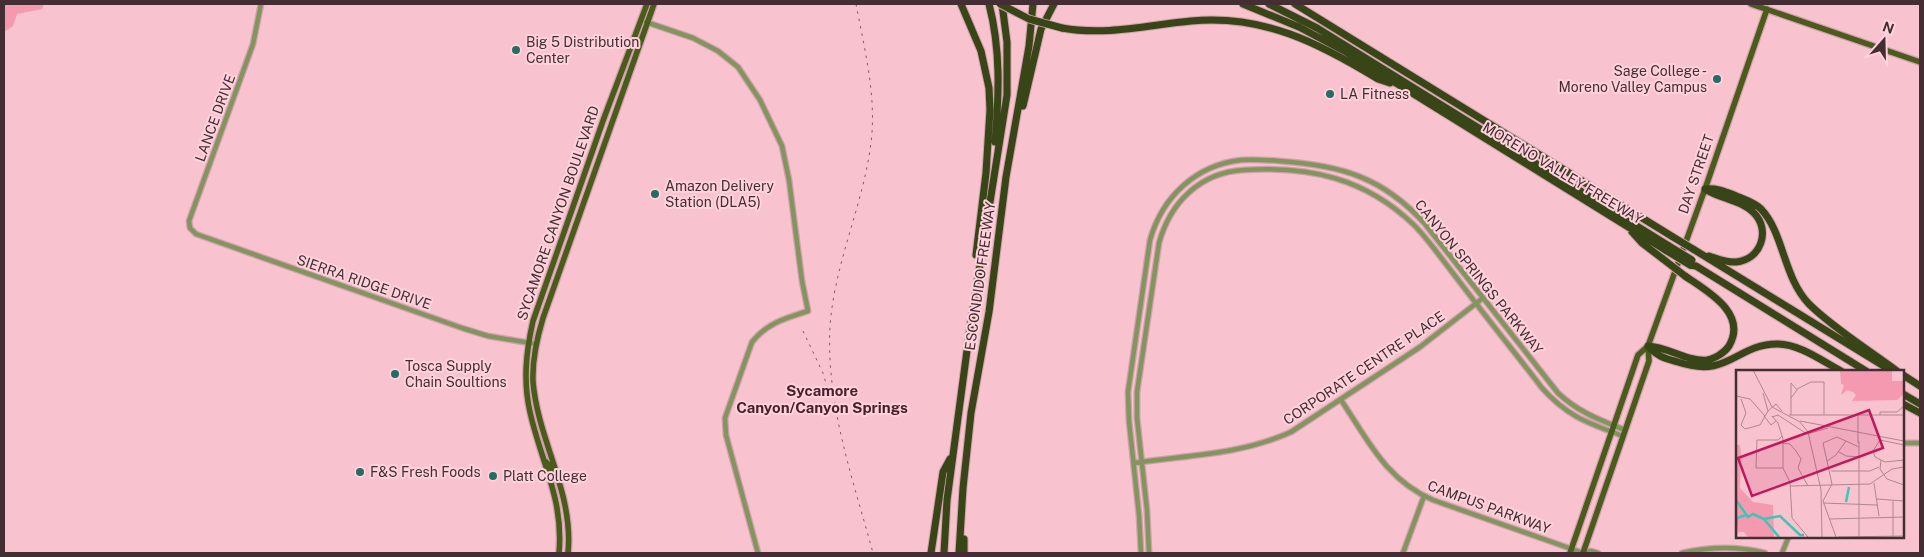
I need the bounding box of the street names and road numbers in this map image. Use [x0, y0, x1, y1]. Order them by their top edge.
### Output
street label: LANCE DRIVE [192, 72, 238, 164]
street label: SYCAMORE CANYON BOULEVARD [514, 104, 602, 322]
street label: MORENO VALLEY FREEWAY [1480, 119, 1646, 227]
street label: DAY STREET [1675, 132, 1717, 216]
street label: CANYON SPRINGS PARKWAY [1412, 197, 1547, 358]
street label: ESCONDIDO FREEWAY [962, 200, 998, 351]
street label: SIERRA RIDGE DRIVE [295, 251, 433, 313]
street label: CORPORATE CENTRE PLACE [1280, 308, 1448, 428]
street label: CAMPUS PARKWAY [1425, 477, 1553, 537]

